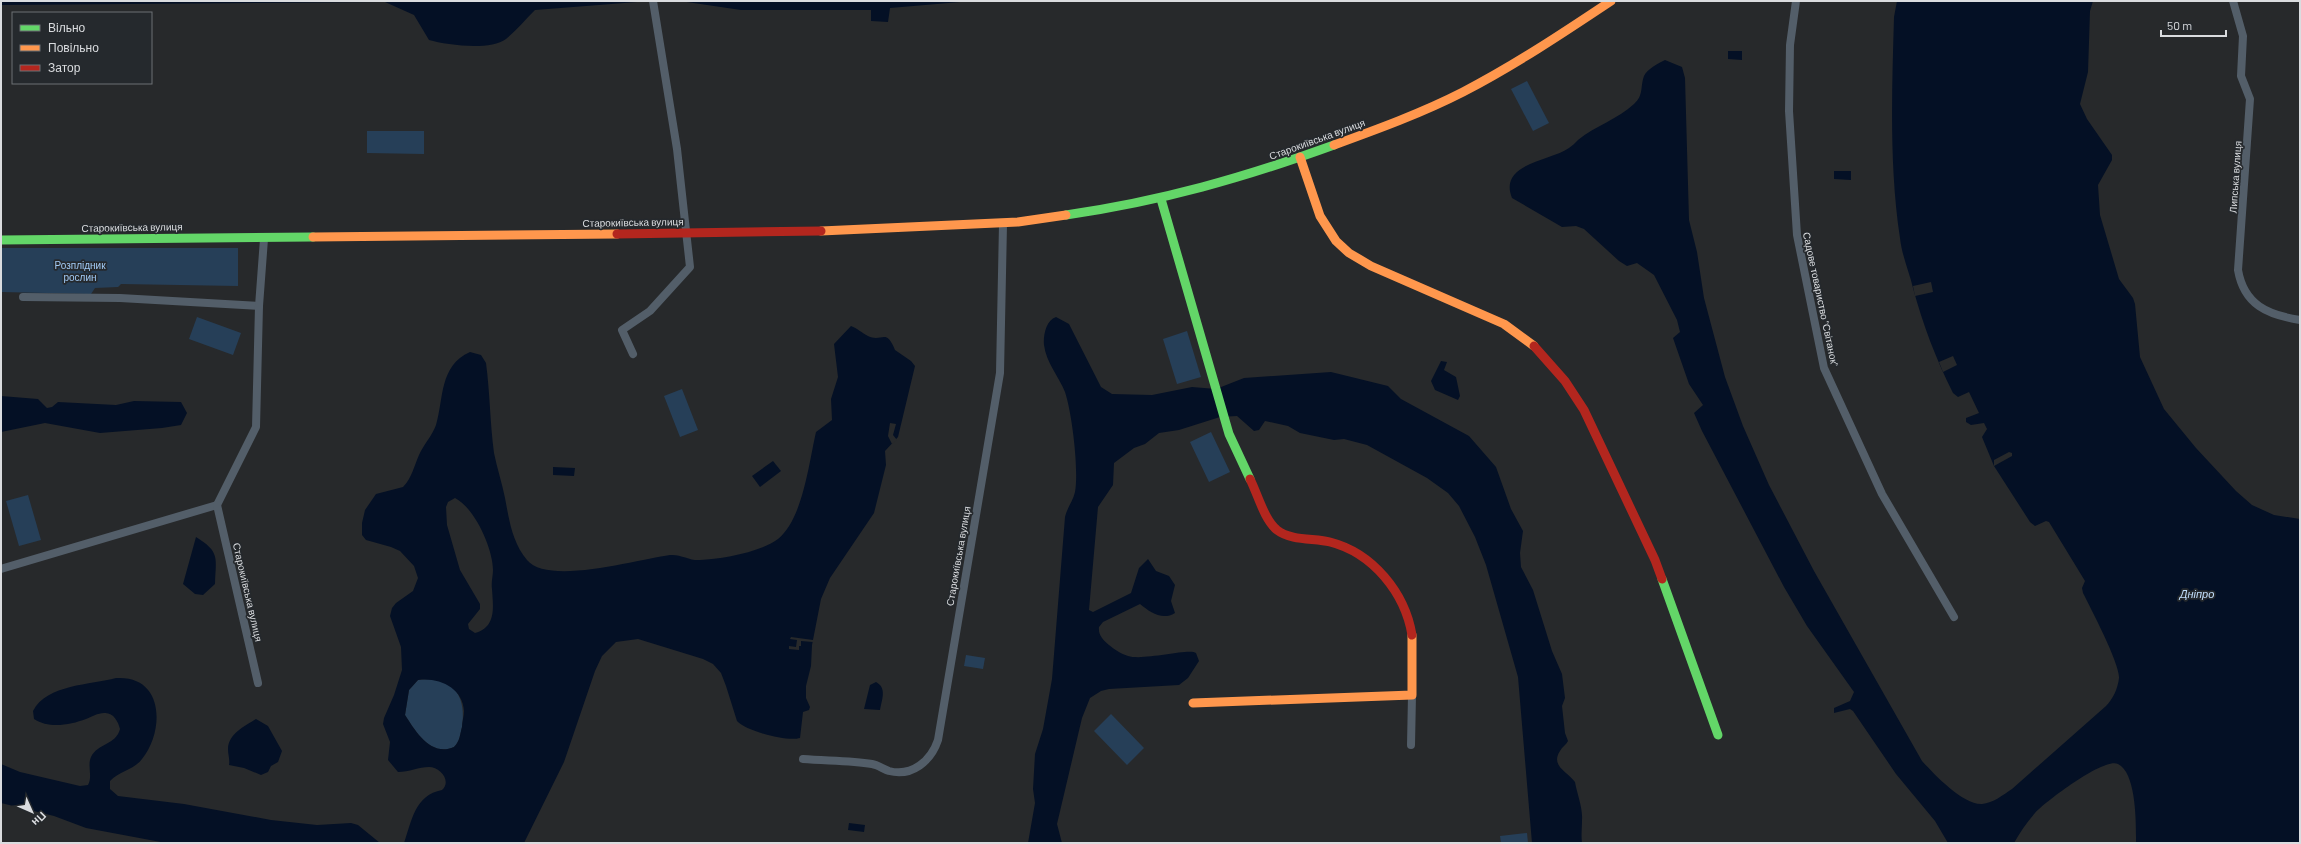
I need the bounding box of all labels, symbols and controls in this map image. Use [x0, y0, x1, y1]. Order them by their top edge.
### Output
legend [12, 12, 152, 84]
scale bar [2161, 12, 2226, 38]
text: 50 m [2167, 18, 2192, 32]
text: Вільно [48, 20, 86, 34]
text: Повільно [48, 40, 99, 54]
text: Затор [48, 60, 81, 75]
street label: Старокиївська вулиця [1267, 116, 1367, 162]
street label: Липська вулиця [2226, 140, 2244, 214]
street label: Старокиївська вулиця [582, 215, 684, 229]
street label: Старокиївська вулиця [81, 220, 183, 234]
street label: Садове товариство "Світанок" [1801, 231, 1841, 368]
park label: Розплідник рослин [54, 259, 106, 283]
street label: Старокиївська вулиця [943, 505, 973, 607]
street label: Старокиївська вулиця [231, 541, 265, 643]
water label: Дніпро [2178, 587, 2214, 600]
north arrow [12, 792, 52, 832]
text: Пн [30, 810, 49, 829]

